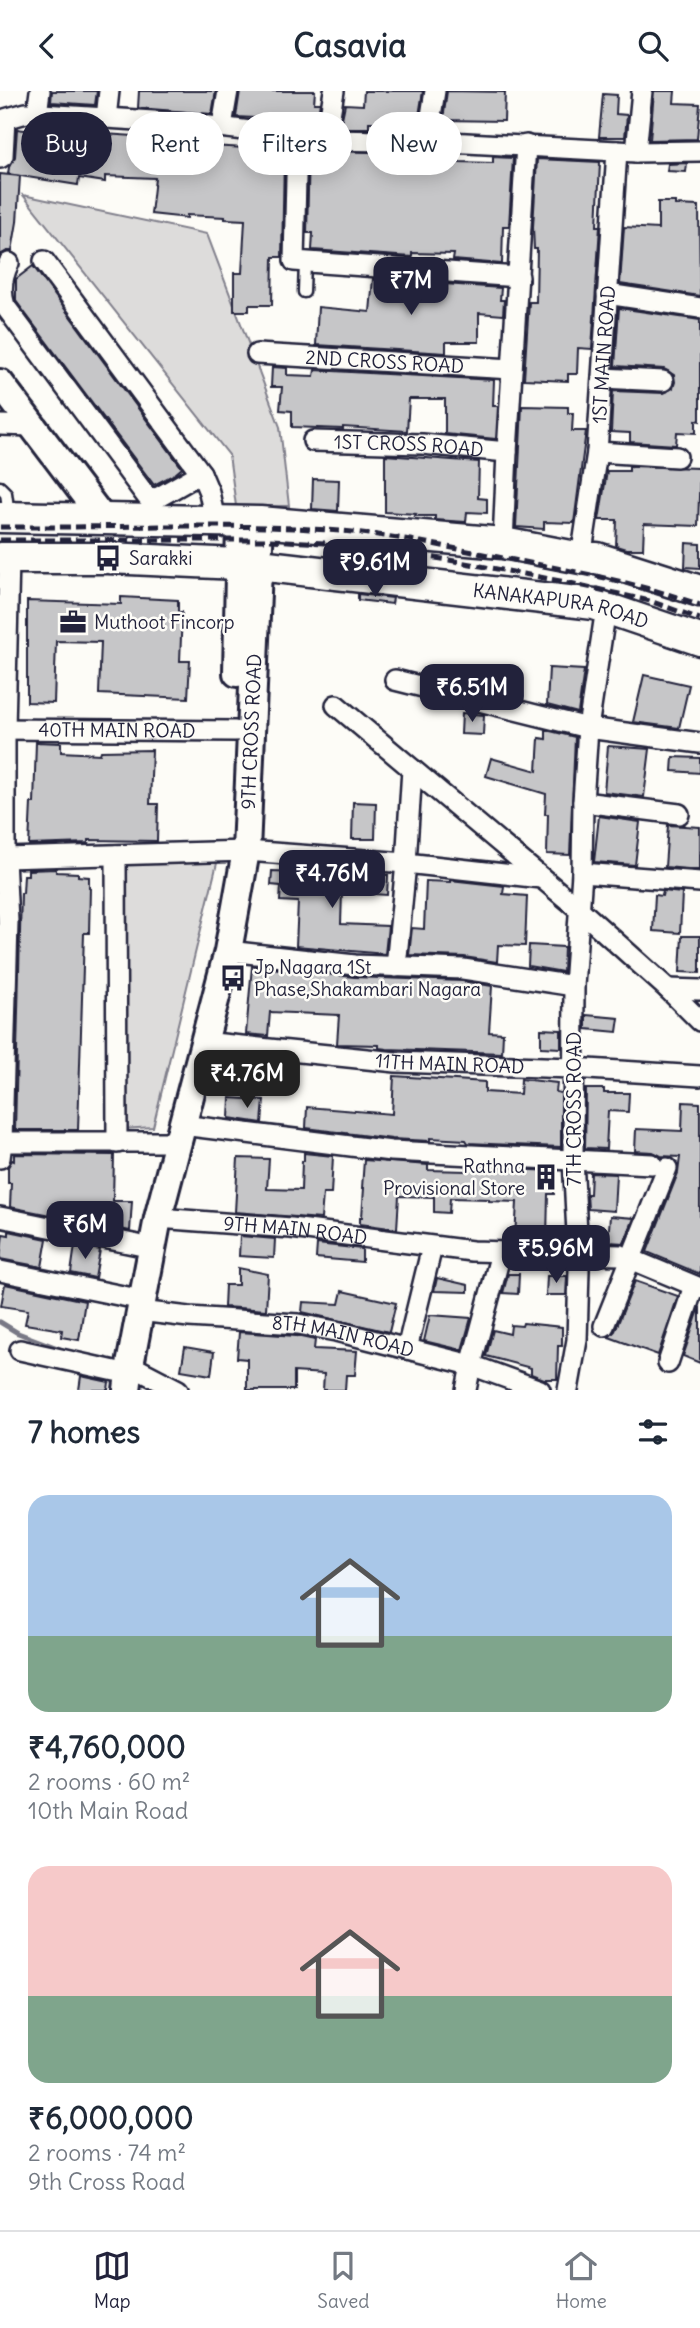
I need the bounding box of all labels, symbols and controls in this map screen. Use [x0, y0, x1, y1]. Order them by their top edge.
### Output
text: Casavia [294, 25, 406, 66]
icon: back [28, 27, 66, 65]
icon: search [634, 27, 672, 65]
chip: Buy [21, 112, 112, 175]
chip: Rent [126, 112, 224, 175]
chip: Filters [238, 112, 352, 175]
chip: New [366, 112, 462, 175]
pin: ₹7M [377, 257, 445, 317]
text: ₹7M [389, 265, 433, 294]
street label: 1ST MAIN ROAD [587, 284, 620, 424]
street label: 2ND CROSS ROAD [305, 345, 465, 378]
street label: 1ST CROSS ROAD [334, 430, 485, 462]
pin: ₹9.61M [318, 539, 432, 599]
bus stop icon: Sarakki [93, 543, 123, 573]
place label: Sarakki [129, 546, 192, 570]
text: ₹9.61M [339, 547, 411, 576]
street label: KANAKAPURA ROAD [472, 578, 652, 634]
office icon: Muthoot Fincorp [58, 607, 88, 637]
place label: Muthoot Fincorp [94, 610, 235, 634]
street label: 9TH CROSS ROAD [236, 653, 266, 810]
pin: ₹6.51M [415, 665, 529, 724]
text: ₹6.51M [436, 672, 508, 701]
street label: 40TH MAIN ROAD [38, 717, 196, 743]
pin: ₹4.76M [275, 851, 389, 910]
text: ₹4.76M [295, 858, 369, 887]
place label: Jp Nagara 1St Phase,Shakambari Nagara [254, 955, 481, 1001]
bus stop icon: Jp Nagara 1St Phase,Shakambari Nagara [218, 963, 248, 993]
street label: 7TH CROSS ROAD [562, 1032, 586, 1186]
street label: 11TH MAIN ROAD [374, 1048, 525, 1078]
pin: ₹4.76M [190, 1051, 304, 1110]
text: ₹4.76M [210, 1058, 284, 1087]
place label: Rathna Provisional Store [383, 1154, 525, 1200]
building icon: Rathna Provisional Store [531, 1162, 561, 1192]
pin: ₹6M [51, 1201, 119, 1261]
text: ₹6M [62, 1209, 108, 1238]
street label: 9TH MAIN ROAD [223, 1211, 369, 1250]
pin: ₹5.96M [499, 1225, 613, 1285]
text: ₹5.96M [518, 1233, 594, 1262]
street label: 8TH MAIN ROAD [271, 1310, 417, 1362]
text: 7 homes [28, 1413, 140, 1451]
icon: filters [634, 1413, 672, 1451]
icon: home [287, 1540, 413, 1666]
text: ₹4,760,000 [28, 1728, 186, 1766]
text: 2 rooms · 60 m² [28, 1767, 190, 1796]
text: 10th Main Road [28, 1796, 188, 1825]
icon: home [287, 1911, 413, 2037]
text: ₹6,000,000 [28, 2099, 194, 2137]
text: 2 rooms · 74 m² [28, 2138, 186, 2167]
text: 9th Cross Road [28, 2167, 185, 2196]
tab: Map [93, 2247, 131, 2313]
tab: Saved [317, 2247, 369, 2313]
tab: Home [556, 2247, 607, 2313]

